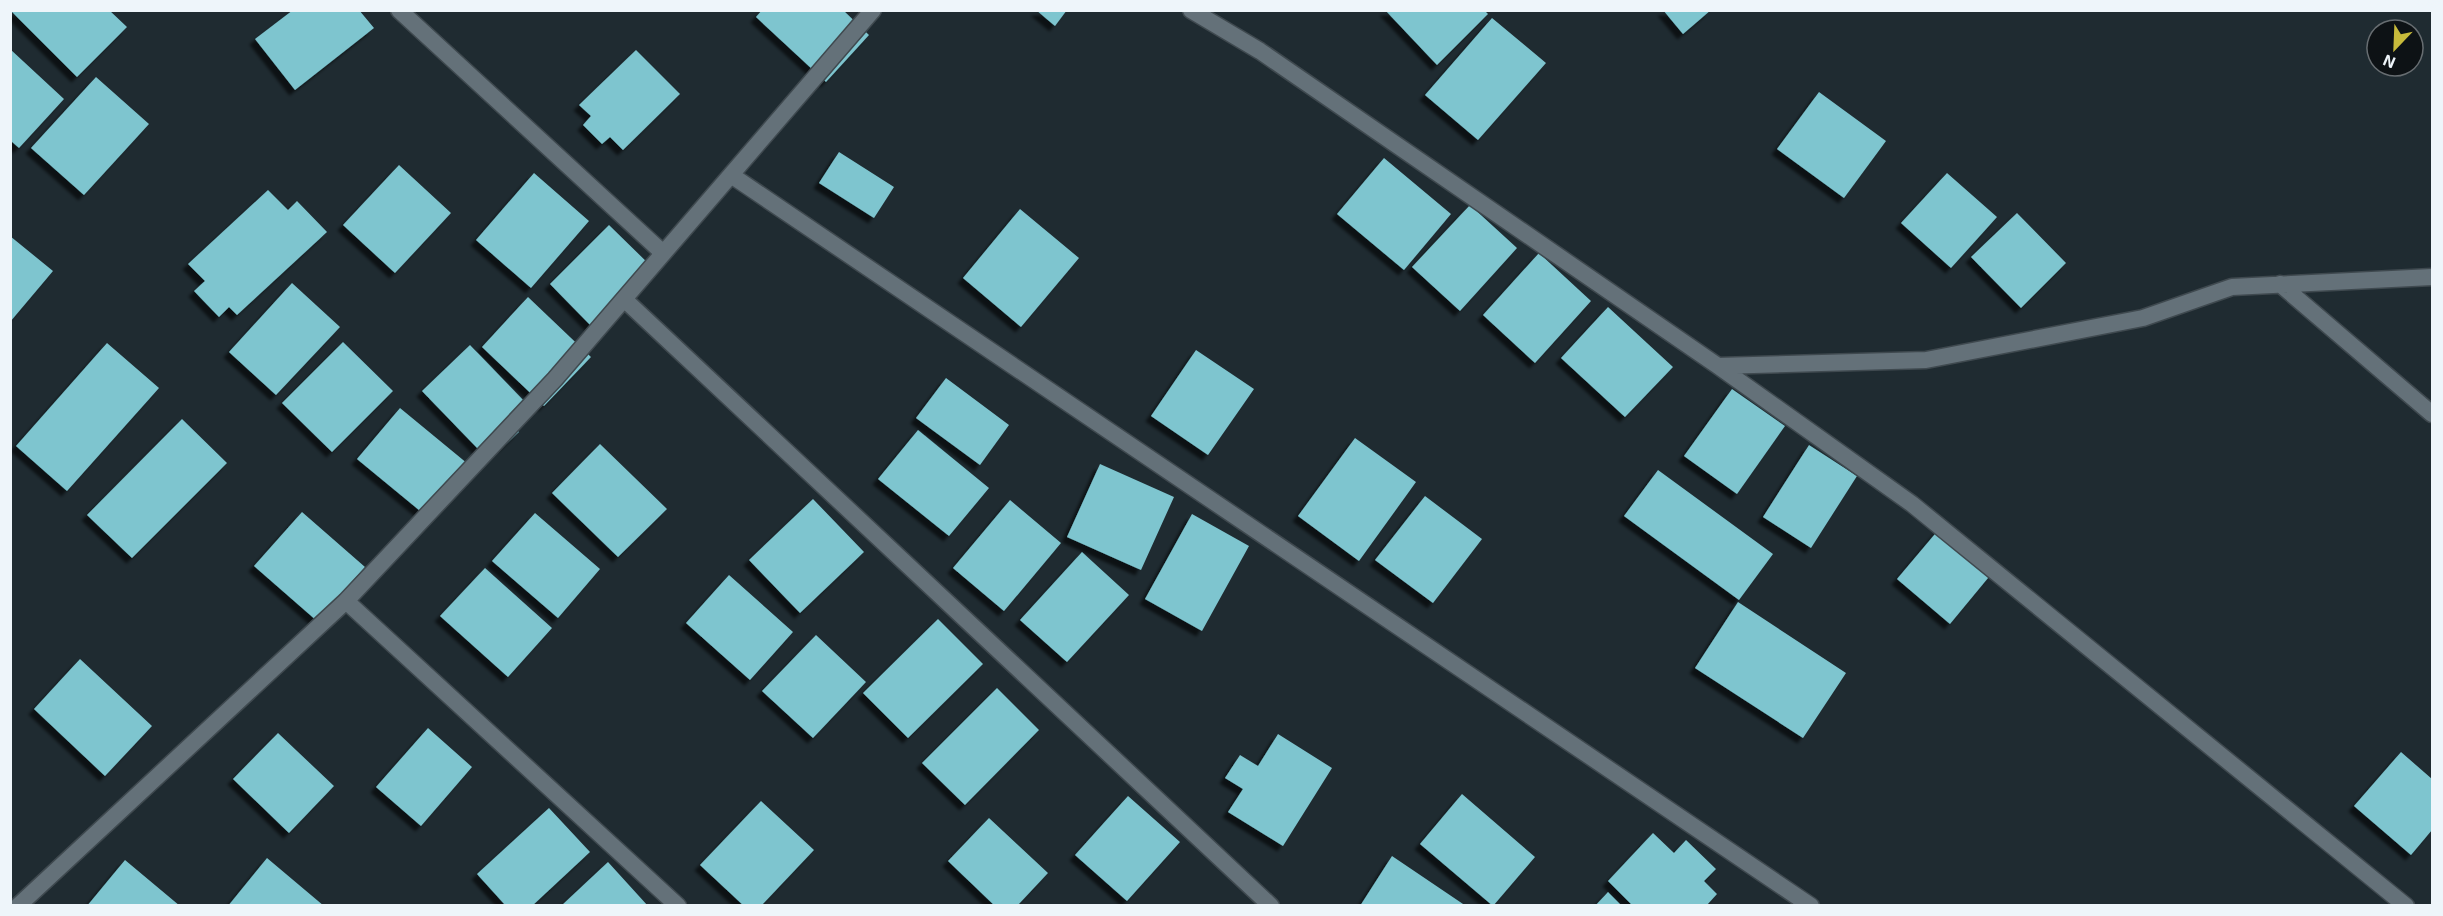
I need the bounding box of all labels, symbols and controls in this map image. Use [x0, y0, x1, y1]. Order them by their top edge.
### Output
north arrow [2365, 18, 2425, 78]
text: N [2380, 51, 2398, 73]

